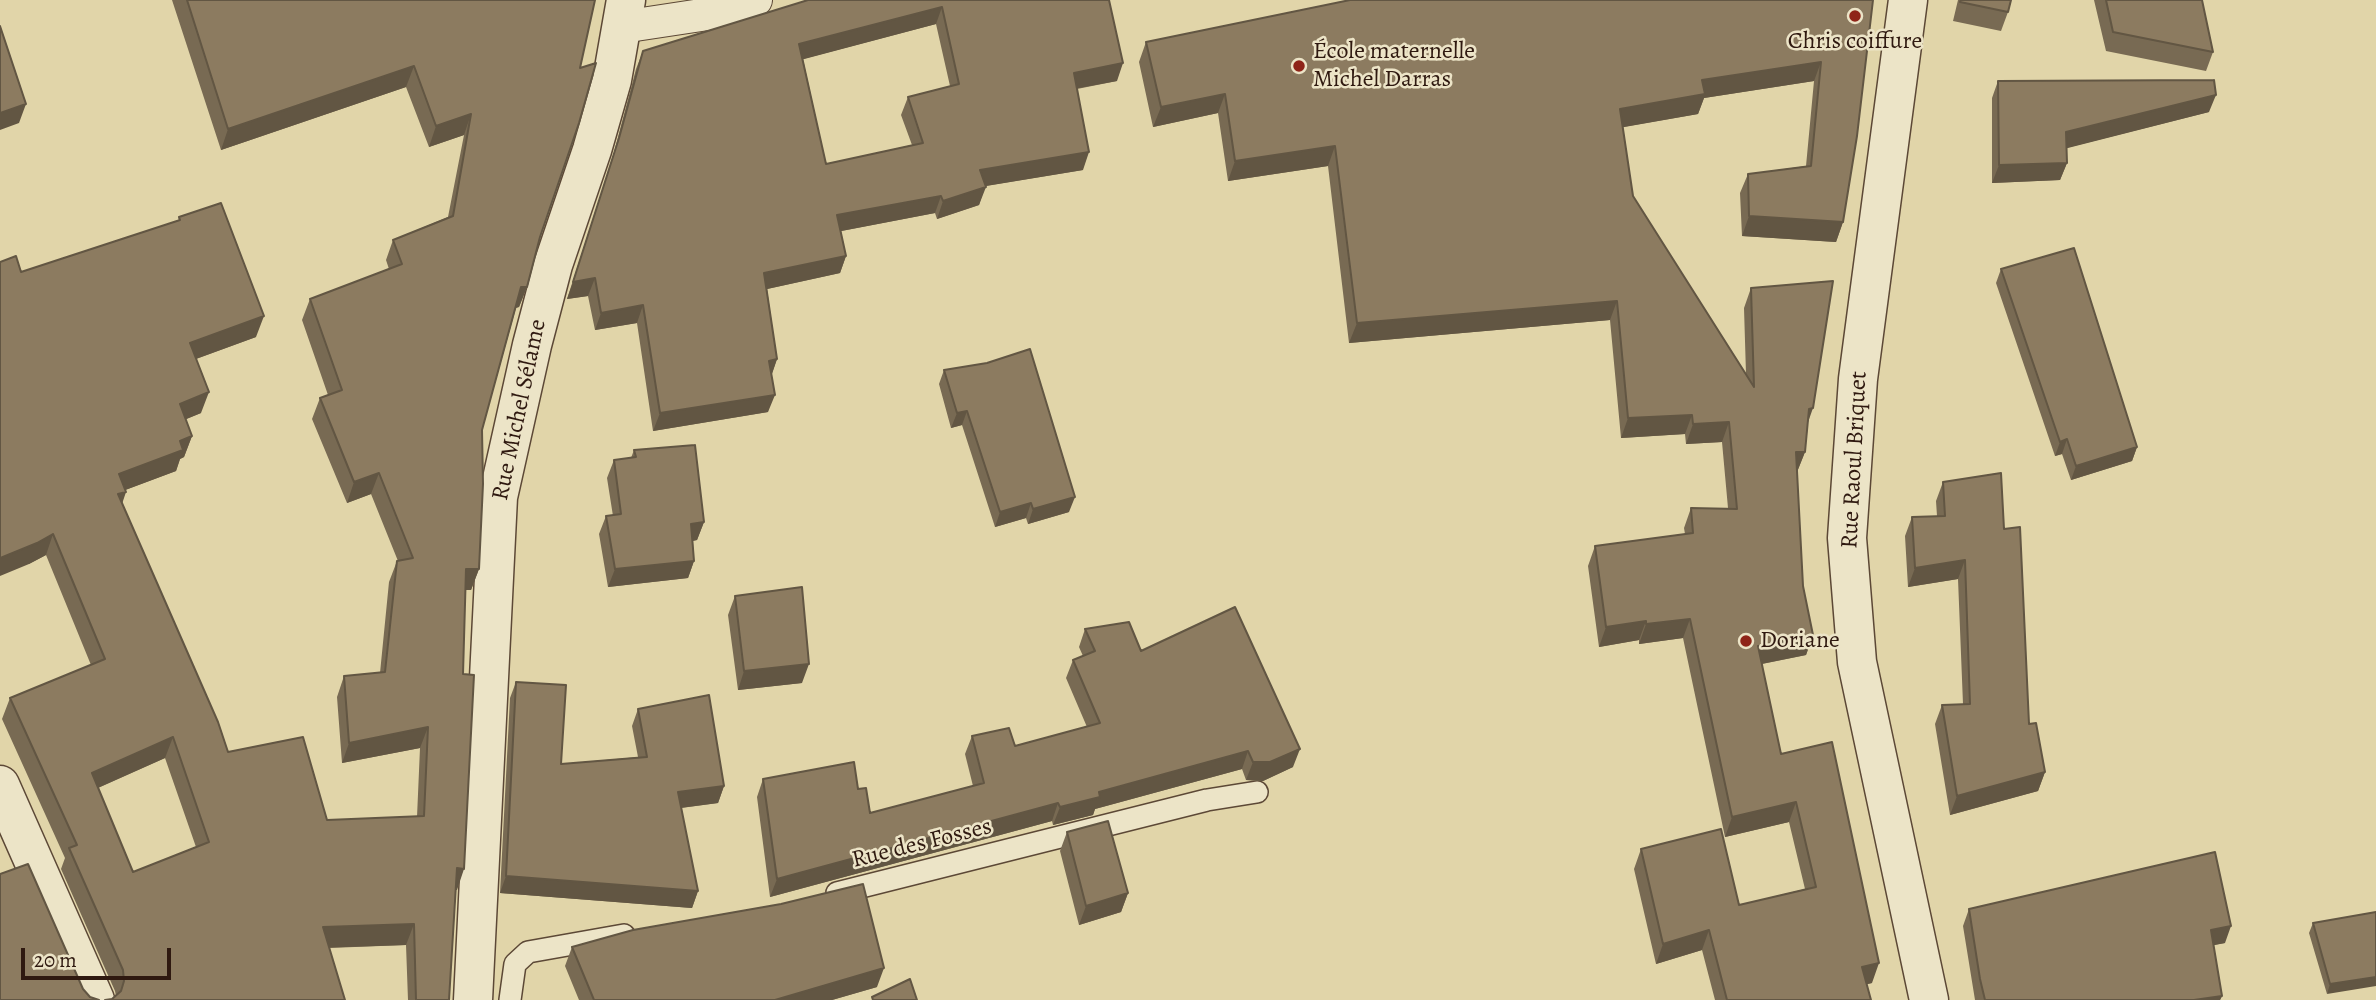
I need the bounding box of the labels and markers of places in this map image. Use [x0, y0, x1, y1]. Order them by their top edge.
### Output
marker: Chris coiffure [1847, 8, 1863, 24]
place label: Chris coiffure [1788, 28, 1922, 56]
place label: École maternelle Michel Darras [1313, 38, 1475, 94]
marker: École maternelle Michel Darras [1291, 58, 1307, 74]
place label: Doriane [1760, 627, 1840, 655]
marker: Doriane [1738, 633, 1754, 649]

